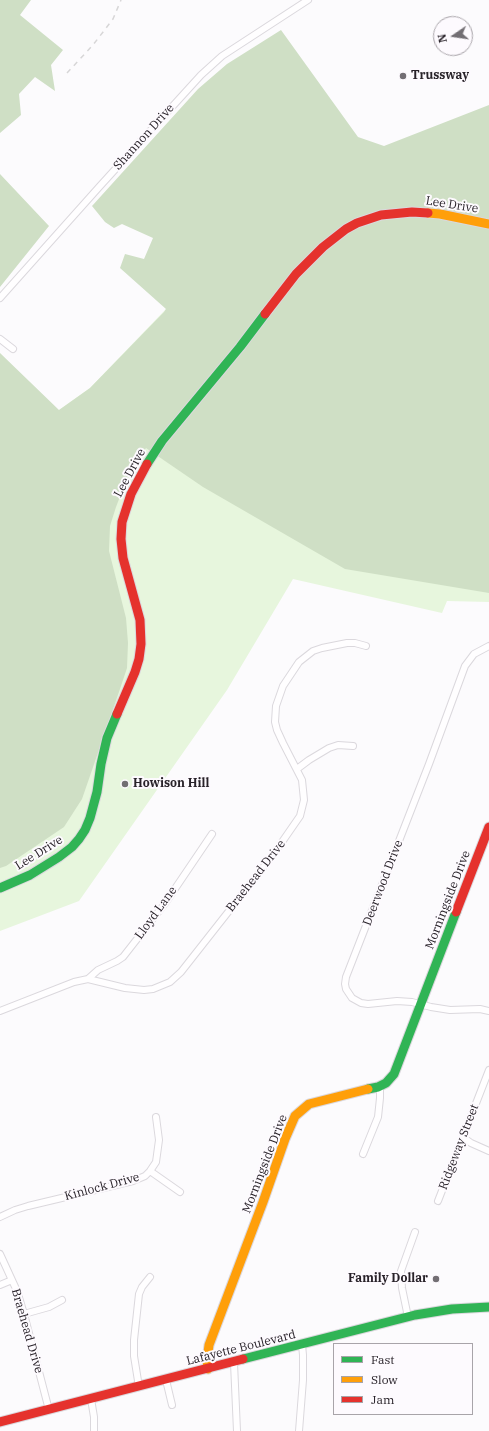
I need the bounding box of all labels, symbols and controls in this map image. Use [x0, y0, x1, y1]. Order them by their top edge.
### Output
north arrow [433, 16, 473, 56]
text: N [434, 33, 450, 44]
place label: Trussway [411, 69, 469, 83]
marker: Trussway [398, 71, 408, 81]
street label: Shannon Drive [111, 101, 177, 173]
street label: Lee Drive [425, 194, 479, 216]
street label: Lee Drive [111, 446, 149, 500]
place label: Howison Hill [133, 777, 209, 791]
marker: Howison Hill [120, 779, 130, 789]
street label: Lee Drive [13, 833, 65, 873]
street label: Braehead Drive [223, 837, 289, 915]
street label: Deerwood Drive [360, 838, 406, 928]
street label: Morningside Drive [423, 849, 473, 951]
street label: Lloyd Lane [132, 884, 180, 942]
street label: Ridgeway Street [436, 1102, 482, 1192]
street label: Morningside Drive [240, 1113, 290, 1215]
street label: Kinlock Drive [63, 1170, 141, 1204]
place label: Family Dollar [348, 1272, 428, 1286]
marker: Family Dollar [431, 1274, 441, 1284]
street label: Braehead Drive [8, 1287, 46, 1375]
street label: Lafayette Boulevard [185, 1327, 297, 1369]
legend [333, 1343, 473, 1415]
text: Fast [371, 1352, 395, 1367]
text: Slow [371, 1372, 398, 1387]
text: Jam [371, 1392, 394, 1407]

